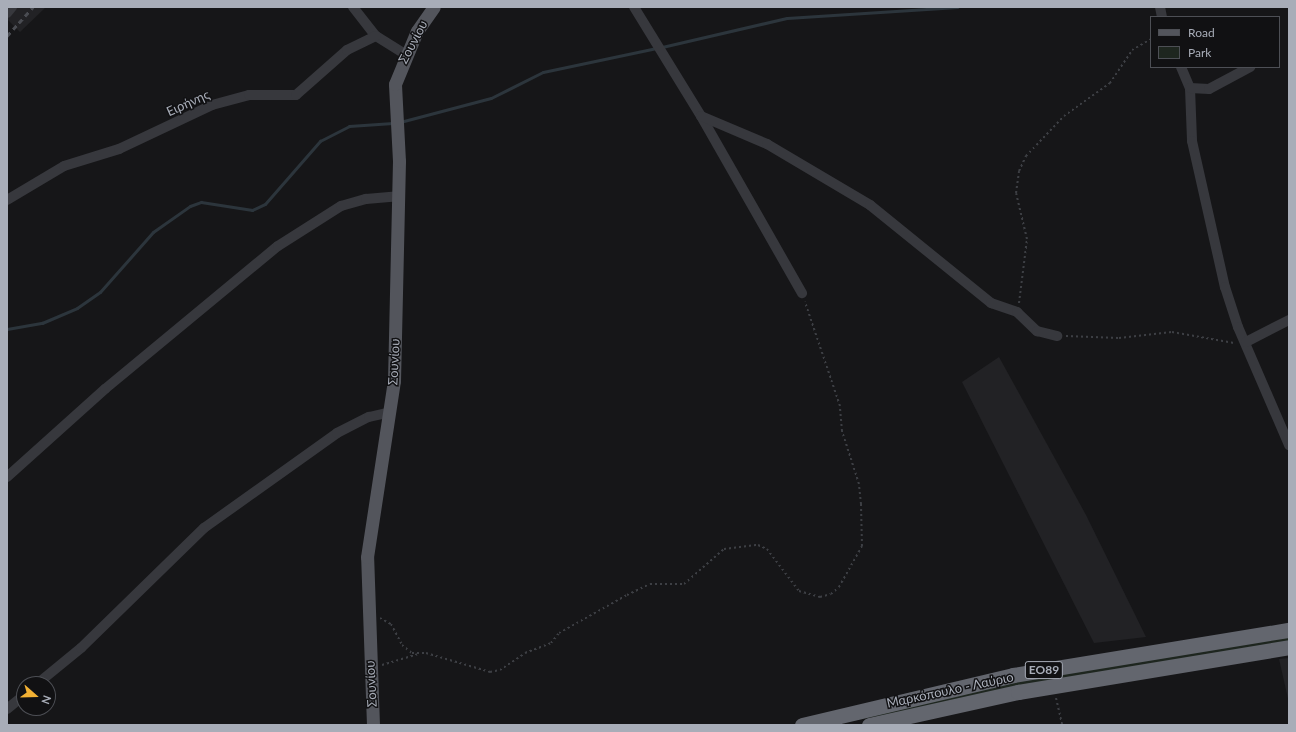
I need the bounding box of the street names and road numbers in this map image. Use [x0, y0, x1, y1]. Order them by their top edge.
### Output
street label: Σουνίου [395, 18, 431, 66]
street label: Ειρήνης [164, 87, 212, 119]
street label: Σουνίου [385, 338, 403, 386]
street label: Σουνίου [362, 660, 380, 708]
road number: ΕΟ89 [1024, 660, 1064, 680]
street label: Μαρκόπουλο - Λαύριο [885, 669, 1015, 711]

